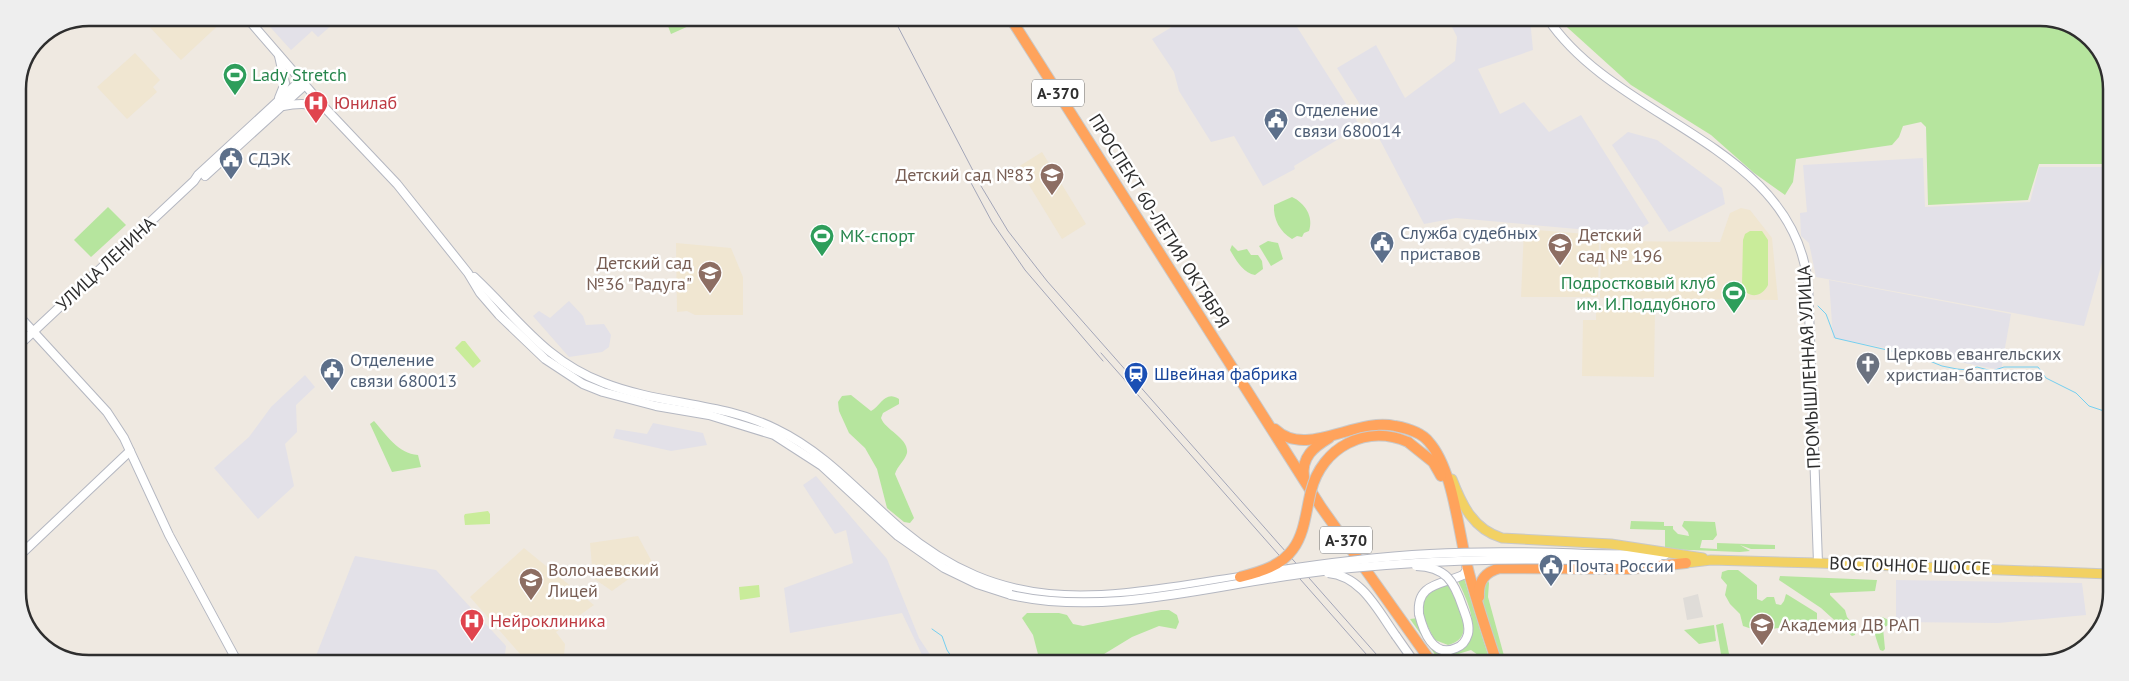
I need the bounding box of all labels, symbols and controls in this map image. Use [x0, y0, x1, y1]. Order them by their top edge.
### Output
sports icon: Lady Stretch [222, 62, 248, 96]
place label: Lady Stretch [252, 63, 347, 86]
road number: А-370 [1032, 80, 1084, 106]
hospital icon: Юнилаб [303, 90, 329, 124]
place label: Юнилаб [334, 91, 397, 114]
place label: Отделение связи 680014 [1294, 98, 1401, 142]
public building icon: Отделение связи 680014 [1263, 107, 1289, 141]
street label: ПРОСПЕКТ 60-ЛЕТИЯ ОКТЯБРЯ [1084, 109, 1235, 332]
public building icon: СДЭК [218, 146, 244, 180]
place label: СДЭК [248, 147, 291, 170]
school or university icon: Детский сад №83 [1039, 162, 1065, 196]
place label: Детский сад №83 [896, 163, 1034, 186]
street label: УЛИЦА ЛЕНИНА [51, 211, 160, 316]
place label: Служба судебных приставов [1400, 221, 1538, 265]
sports icon: МК-спорт [809, 223, 835, 257]
place label: Детский сад № 196 [1578, 223, 1662, 267]
place label: МК-спорт [840, 224, 916, 247]
public building icon: Служба судебных приставов [1369, 230, 1395, 264]
school or university icon: Детский сад № 196 [1547, 232, 1573, 266]
place label: Детский сад №36 "Радуга" [586, 251, 692, 295]
school or university icon: Детский сад №36 "Радуга" [697, 260, 723, 294]
street label: ПРОМЫШЛЕННАЯ УЛИЦА [1792, 264, 1825, 469]
place label: Подростковый клуб им. И.Поддубного [1561, 271, 1716, 315]
sports icon: Подростковый клуб им. И.Поддубного [1721, 280, 1747, 314]
place label: Церковь евангельских христиан-баптистов [1886, 342, 2061, 386]
place label: Отделение связи 680013 [350, 348, 457, 392]
church icon: Церковь евангельских христиан-баптистов [1855, 351, 1881, 385]
public building icon: Отделение связи 680013 [319, 357, 345, 391]
station icon: Швейная фабрика [1123, 361, 1149, 395]
place label: Швейная фабрика [1154, 362, 1298, 385]
road number: А-370 [1320, 526, 1372, 554]
street label: ВОСТОЧНОЕ ШОССЕ [1829, 551, 1991, 580]
public building icon: Почта России [1538, 553, 1564, 587]
place label: Почта России [1568, 554, 1674, 577]
place label: Волочаевский Лицей [547, 558, 659, 602]
school or university icon: Волочаевский Лицей [518, 567, 544, 601]
hospital icon: Нейроклиника [459, 608, 485, 642]
place label: Нейроклиника [490, 609, 606, 632]
school or university icon: Академия ДВ РАП [1749, 612, 1775, 646]
place label: Академия ДВ РАП [1780, 613, 1920, 636]

